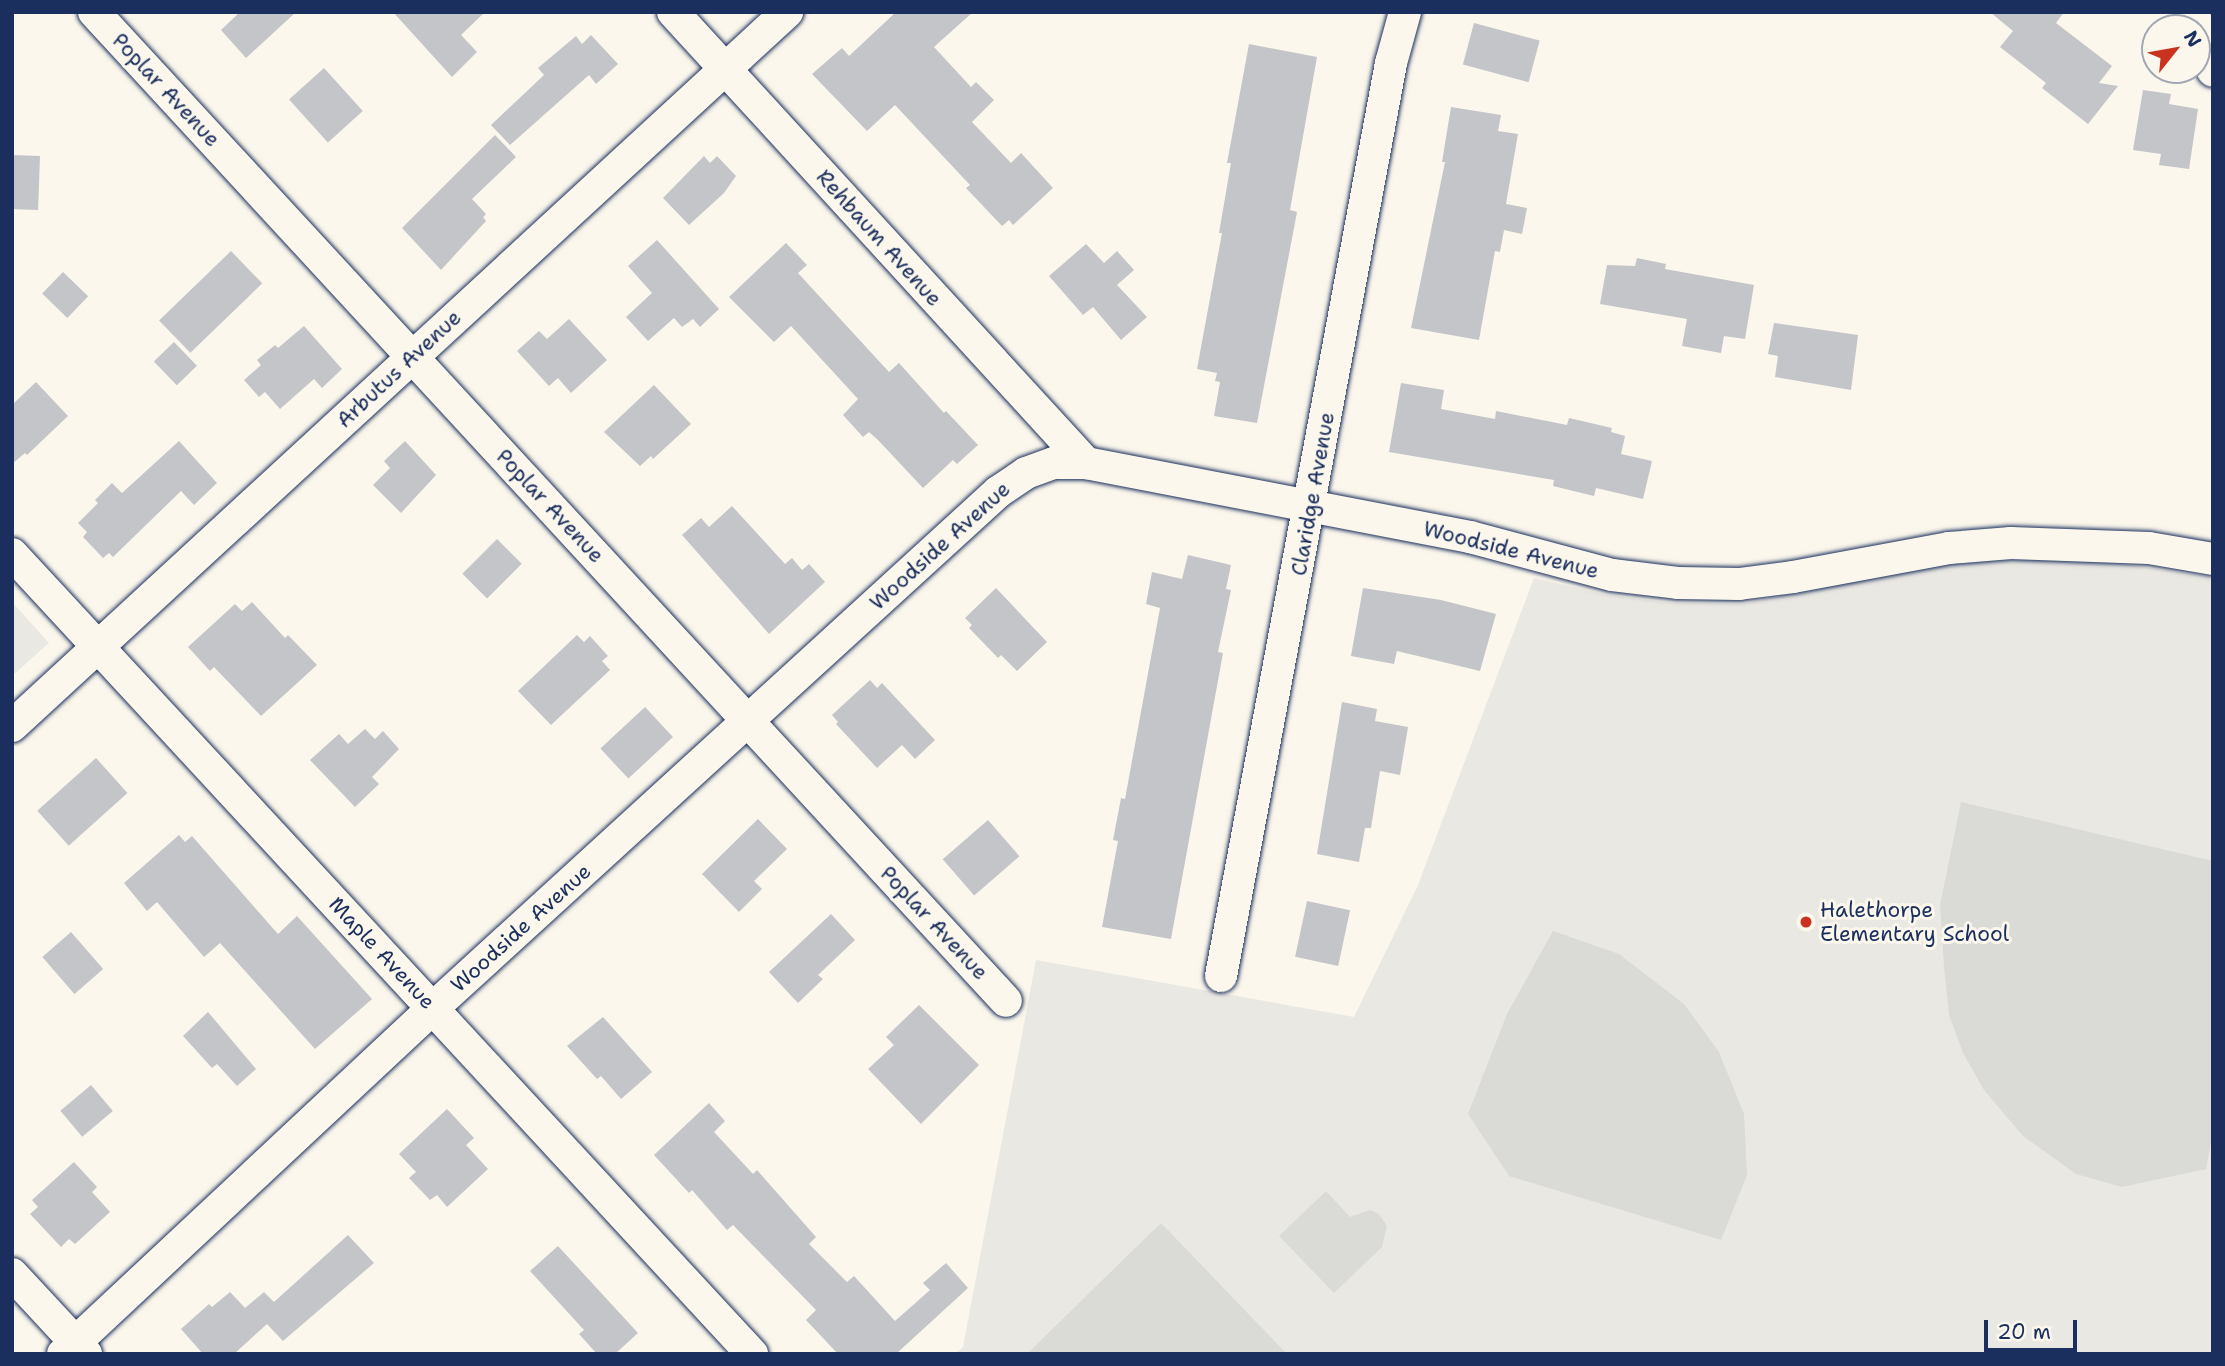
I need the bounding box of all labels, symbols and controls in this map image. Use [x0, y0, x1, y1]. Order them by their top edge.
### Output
north arrow [2141, 14, 2211, 84]
text: N [2178, 26, 2207, 52]
street label: Poplar Avenue [107, 28, 225, 152]
street label: Rehbaum Avenue [811, 165, 947, 311]
street label: Arbutus Avenue [332, 305, 466, 433]
street label: Claridge Avenue [1286, 410, 1340, 578]
street label: Poplar Avenue [491, 444, 609, 568]
street label: Woodside Avenue [865, 476, 1015, 616]
street label: Woodside Avenue [1421, 516, 1601, 584]
street label: Woodside Avenue [446, 858, 596, 998]
street label: Poplar Avenue [875, 861, 993, 985]
street label: Maple Avenue [324, 892, 440, 1014]
place label: Halethorpe Elementary School [1820, 897, 2009, 947]
marker: Halethorpe Elementary School [1798, 914, 1814, 930]
scale bar [1987, 1306, 2080, 1350]
text: 20 m [1997, 1318, 2051, 1346]

